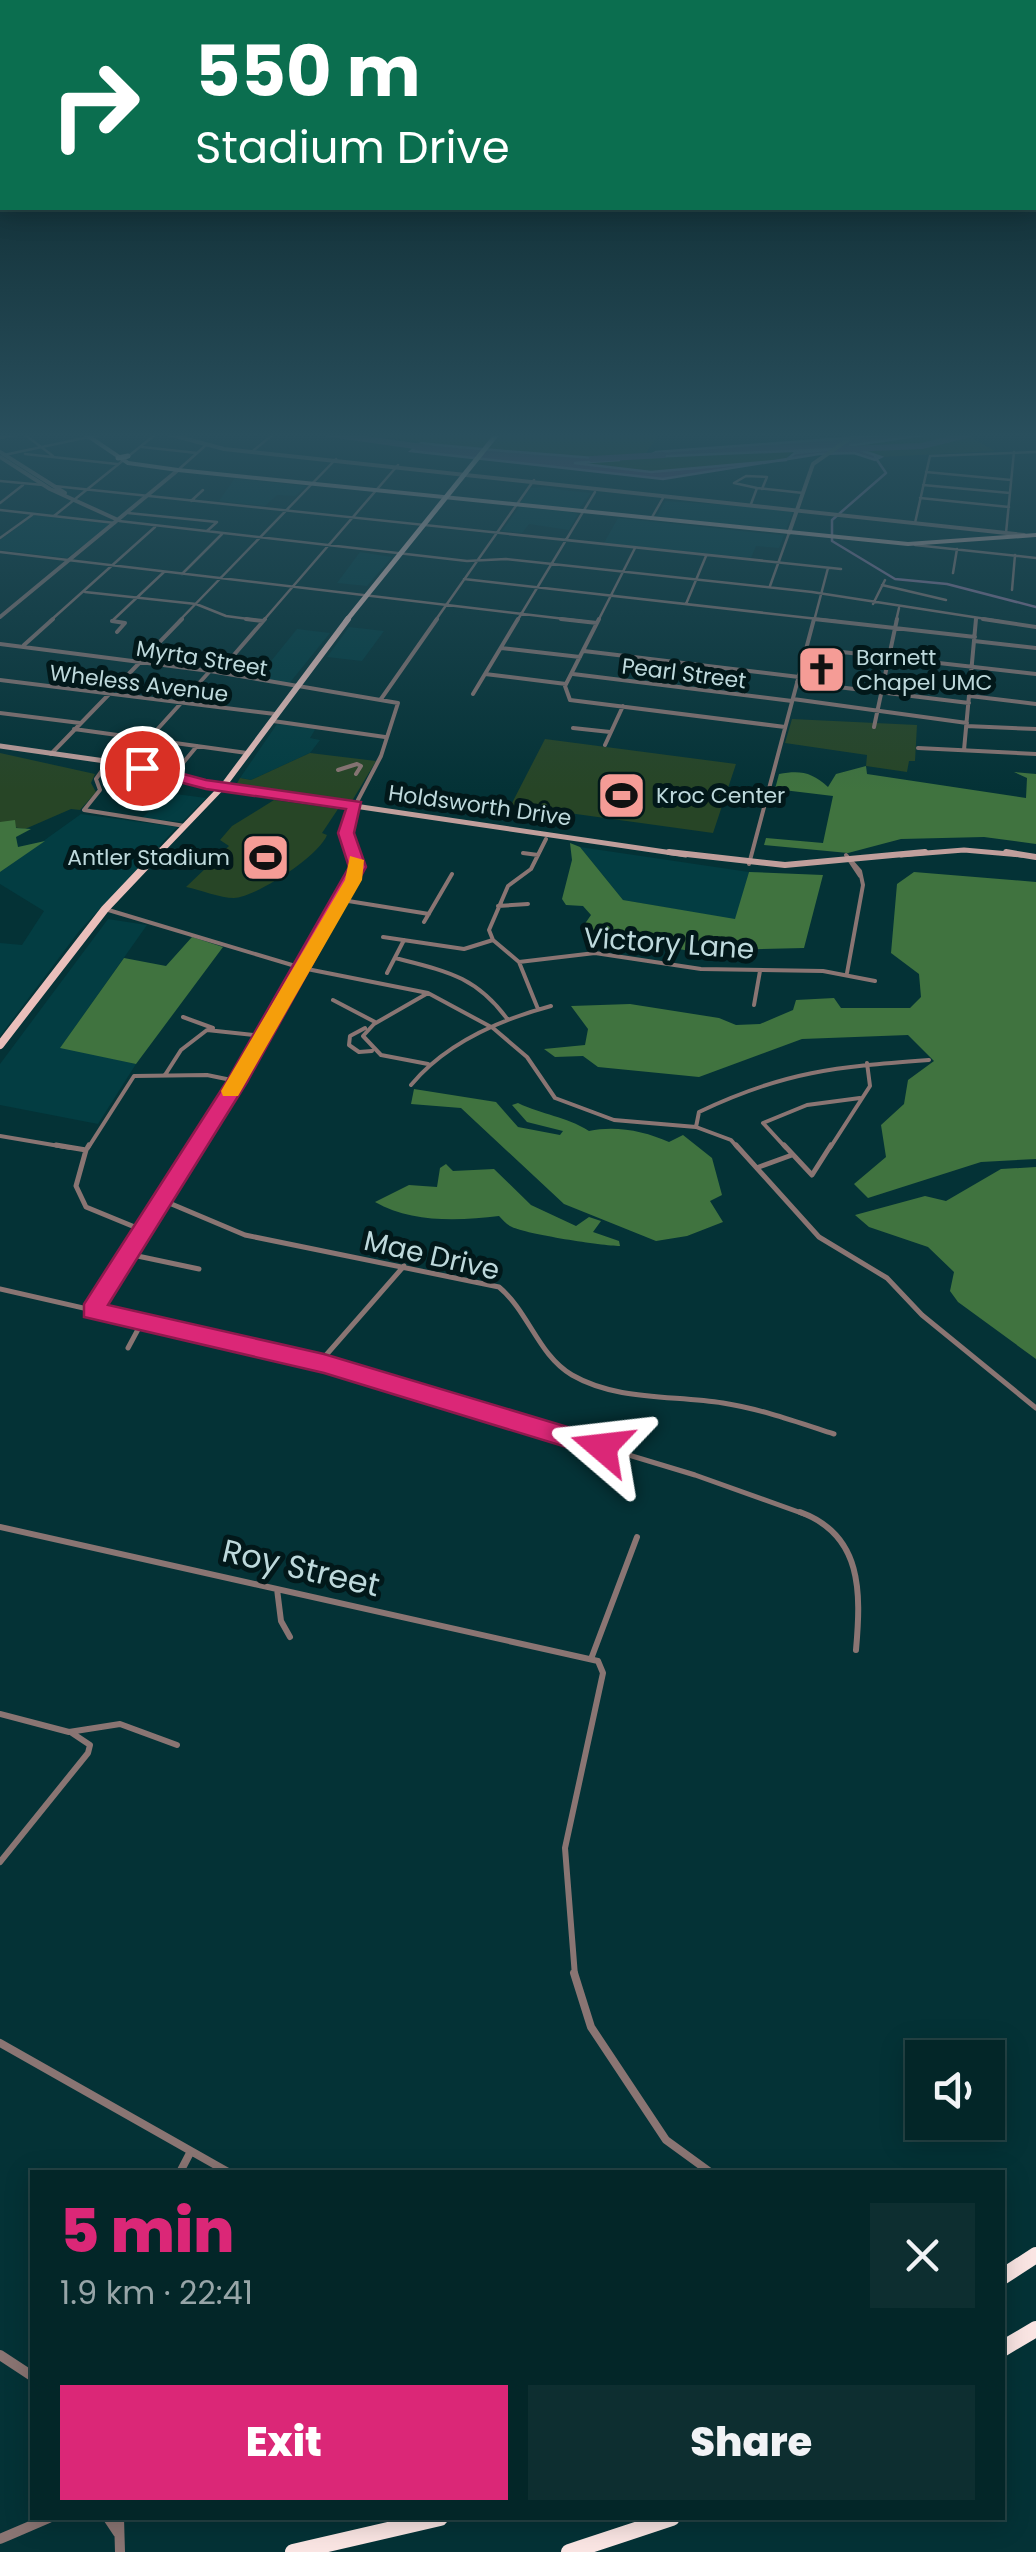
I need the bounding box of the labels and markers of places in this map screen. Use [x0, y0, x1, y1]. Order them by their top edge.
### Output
place label: Barnett Chapel UMC [856, 642, 993, 698]
church icon: Barnett Chapel UMC [795, 644, 847, 696]
pin [100, 726, 185, 811]
sports icon: Kroc Center [595, 769, 647, 821]
place label: Kroc Center [656, 780, 785, 811]
sports icon: Antler Stadium [239, 831, 291, 883]
place label: Antler Stadium [67, 842, 230, 873]

